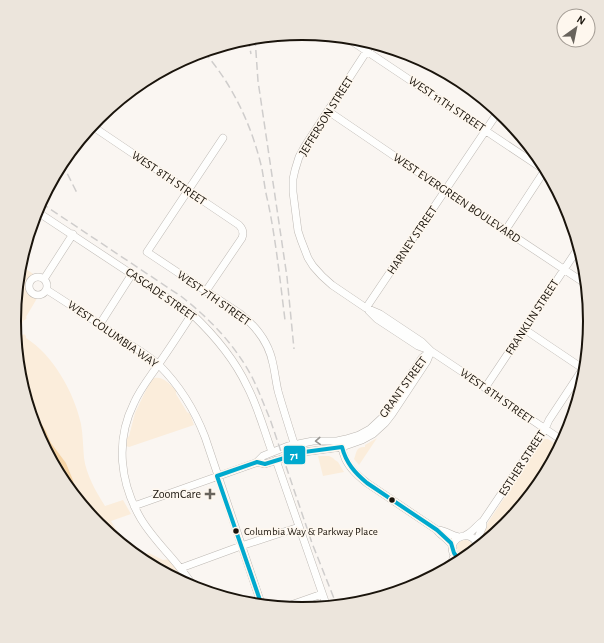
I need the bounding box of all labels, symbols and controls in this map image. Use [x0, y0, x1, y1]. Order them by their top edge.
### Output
north arrow [556, 8, 596, 48]
text: N [575, 13, 587, 27]
street label: JEFFERSON STREET [297, 74, 355, 158]
street label: WEST 11TH STREET [406, 74, 488, 134]
street label: WEST 8TH STREET [130, 149, 209, 207]
street label: WEST EVERGREEN BOULEVARD [391, 151, 523, 245]
street label: HARNEY STREET [385, 204, 439, 276]
street label: CASCADE STREET [124, 265, 199, 323]
street label: WEST 7TH STREET [175, 268, 253, 328]
street label: FRANKLIN STREET [503, 277, 561, 357]
street label: WEST COLUMBIA WAY [66, 298, 161, 370]
street label: GRANT STREET [377, 354, 429, 420]
street label: WEST 8TH STREET [458, 366, 536, 426]
street label: ESTHER STREET [496, 428, 548, 498]
one-way arrow [315, 437, 321, 446]
line badge: 71 [283, 445, 306, 465]
text: 71 [290, 450, 298, 461]
place label: ZoomCare [153, 488, 201, 500]
marker: ZoomCare [204, 488, 216, 500]
unlabelled marker [387, 495, 397, 505]
marker: Columbia Way & Parkway Place [231, 526, 241, 536]
place label: Columbia Way & Parkway Place [244, 526, 378, 537]

